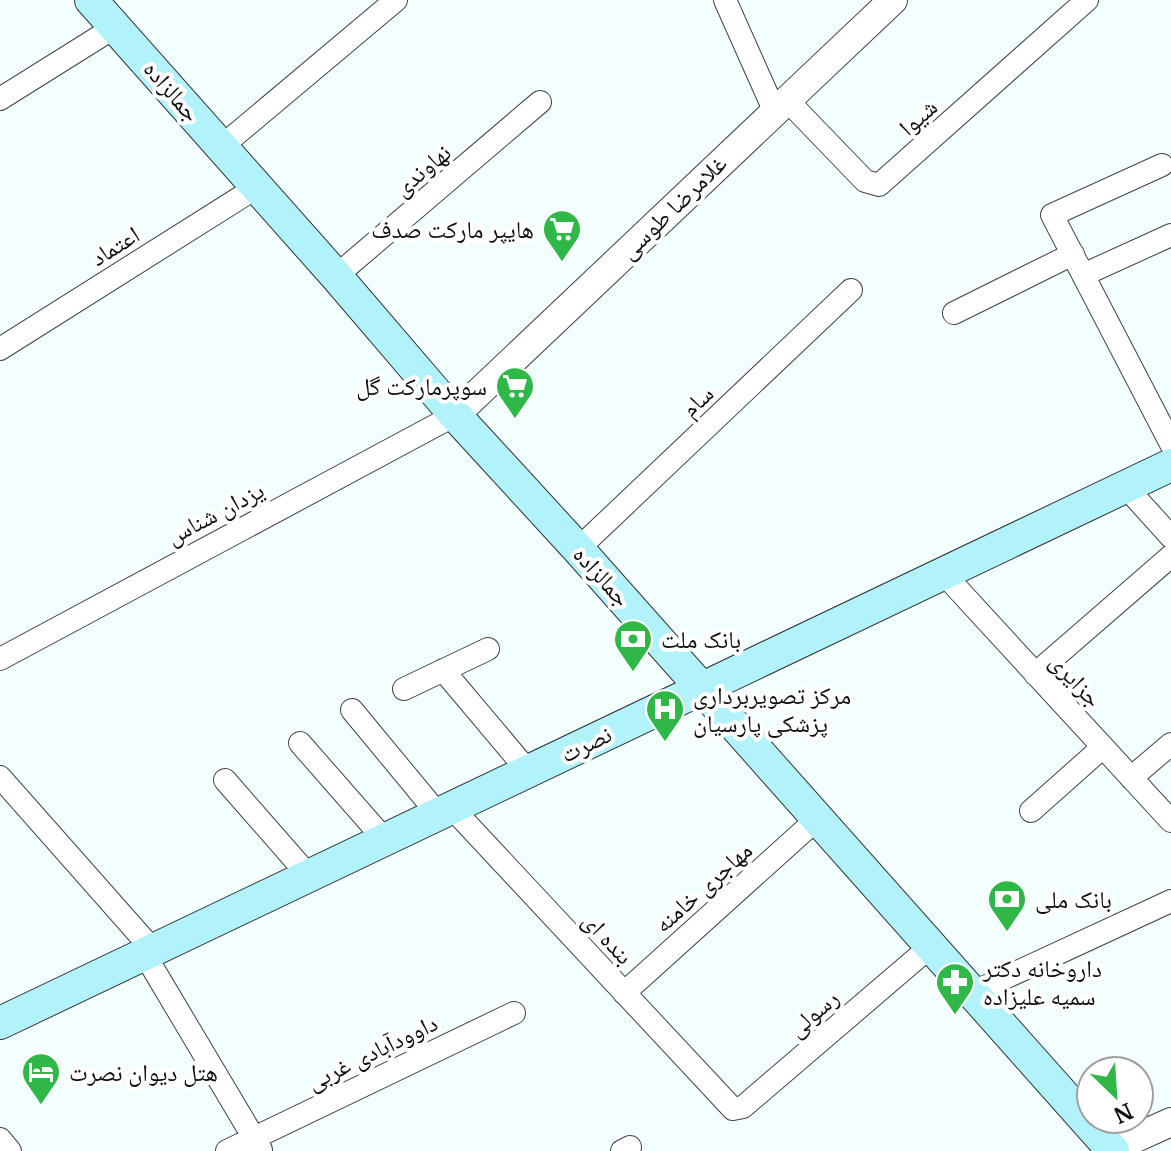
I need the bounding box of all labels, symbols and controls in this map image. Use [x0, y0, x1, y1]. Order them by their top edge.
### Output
street label: جمالزاده [137, 54, 207, 128]
street label: شیوا [892, 92, 944, 142]
street label: نهاوندی [387, 137, 457, 203]
street label: غلامرضا طوسی [613, 148, 733, 266]
supermarket icon: هايپر ماركت صدف [541, 208, 583, 263]
place label: هايپر ماركت صدف [371, 214, 534, 245]
street label: اعتماد [85, 219, 145, 273]
supermarket icon: سوپرمارکت گل [494, 365, 536, 420]
place label: سوپرمارکت گل [356, 371, 487, 402]
street label: سام [674, 378, 721, 425]
street label: یزدان شناس [161, 474, 269, 552]
street label: جمالزاده [567, 539, 637, 613]
bank icon: بانک ملت [612, 618, 654, 673]
place label: بانک ملت [661, 624, 741, 655]
street label: جزایری [1043, 646, 1109, 714]
place label: مرکز تصویربرداری پزشکی پارسیان [693, 680, 851, 739]
hospital icon: مرکز تصویربرداری پزشکی پارسیان [644, 688, 686, 743]
street label: نصرت [555, 718, 617, 770]
street label: مهاجری خامنه [647, 835, 759, 939]
bank icon: بانک ملی [986, 878, 1028, 933]
place label: بانک ملی [1035, 884, 1112, 915]
street label: بنده ای [576, 905, 640, 971]
place label: داروخانه دکتر سمیه علیزاده [982, 953, 1102, 1012]
pharmacy icon: داروخانه دکتر سمیه علیزاده [934, 961, 976, 1016]
street label: رسولی [781, 982, 845, 1044]
street label: داوودآبادی غربی [301, 1007, 443, 1097]
hotel icon: هتل دیوان نصرت [20, 1051, 62, 1106]
north arrow [1075, 1055, 1155, 1135]
place label: هتل دیوان نصرت [69, 1057, 218, 1088]
text: N [1109, 1097, 1137, 1130]

